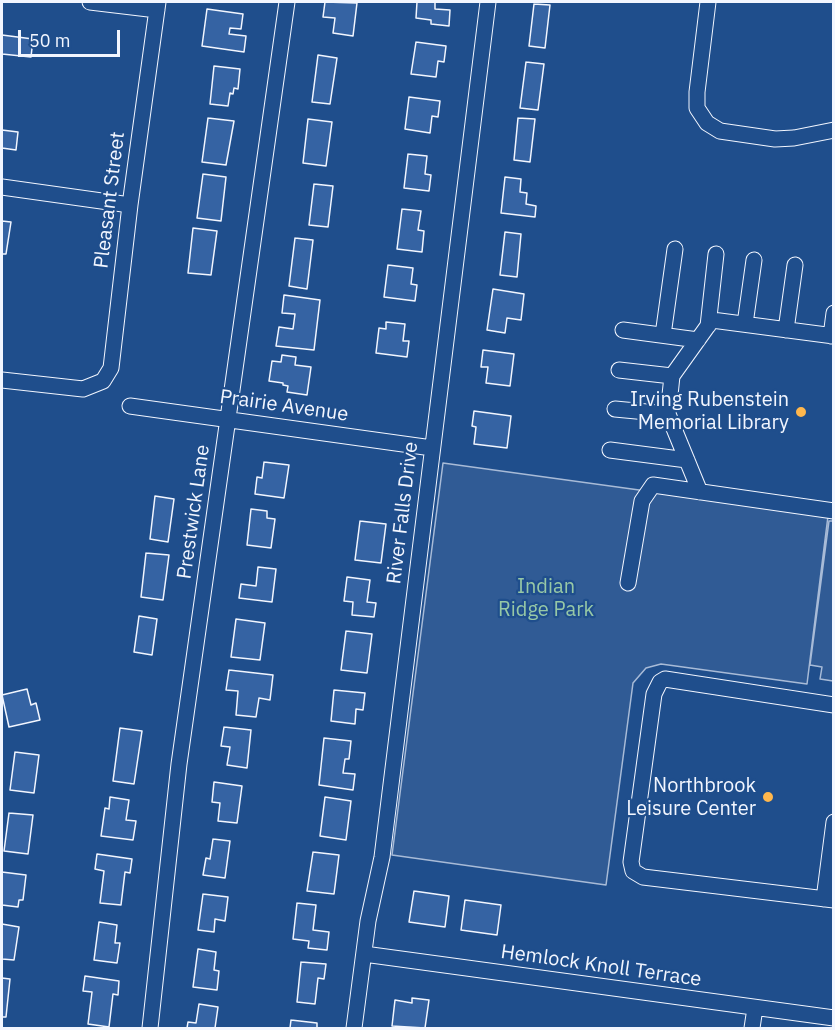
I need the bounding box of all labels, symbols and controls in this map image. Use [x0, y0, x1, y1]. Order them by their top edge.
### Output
scale bar [21, 18, 123, 56]
text: 50 m [29, 29, 71, 52]
street label: Pleasant Street [90, 130, 130, 270]
street label: Prairie Avenue [218, 385, 350, 427]
place label: Irving Rubenstein Memorial Library [630, 388, 789, 435]
marker: Irving Rubenstein Memorial Library [794, 405, 808, 419]
street label: River Falls Drive [382, 440, 424, 586]
street label: Prestwick Lane [173, 443, 215, 581]
park label: Indian Ridge Park [498, 575, 594, 622]
place label: Northbrook Leisure Center [626, 774, 756, 821]
marker: Northbrook Leisure Center [761, 790, 775, 804]
street label: Hemlock Knoll Terrace [499, 940, 703, 992]

